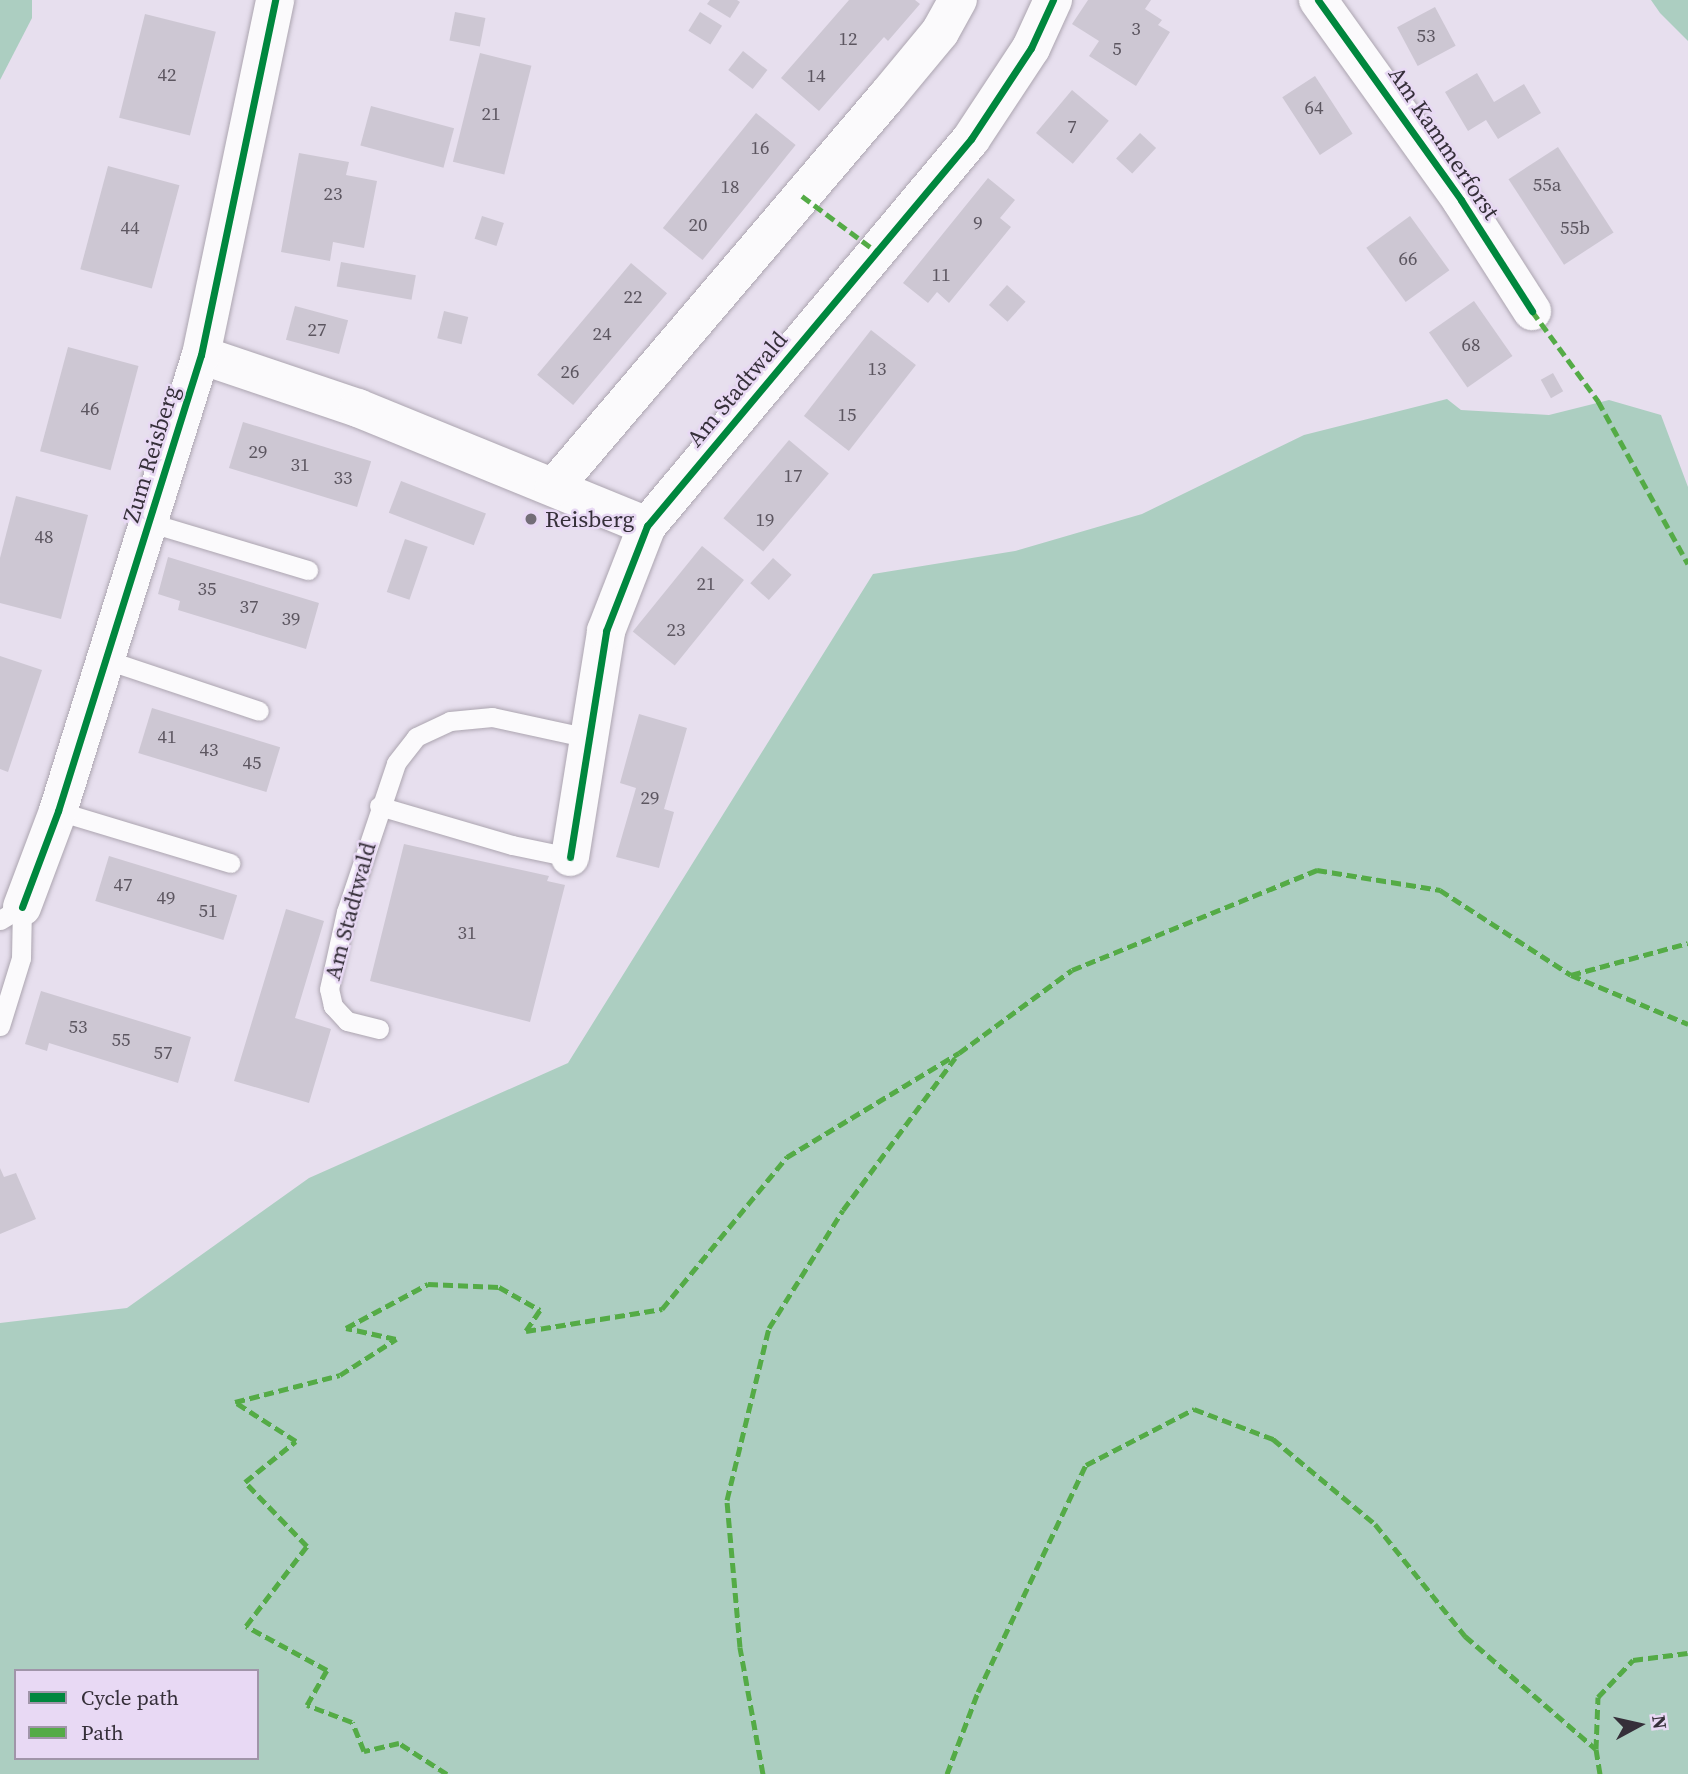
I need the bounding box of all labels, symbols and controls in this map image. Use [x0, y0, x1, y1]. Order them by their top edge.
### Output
house number: 3 [1131, 18, 1141, 40]
house number: 53 [1417, 25, 1435, 47]
house number: 12 [839, 28, 857, 50]
house number: 5 [1112, 38, 1122, 60]
street label: Am Kammerforst [1383, 61, 1505, 225]
house number: 42 [158, 64, 176, 86]
house number: 14 [807, 65, 825, 87]
house number: 64 [1305, 97, 1323, 119]
house number: 21 [482, 103, 500, 125]
house number: 7 [1067, 116, 1077, 138]
house number: 16 [751, 137, 769, 159]
house number: 55a [1533, 174, 1561, 196]
house number: 18 [721, 176, 739, 198]
house number: 23 [324, 183, 342, 205]
house number: 9 [973, 212, 983, 234]
house number: 20 [689, 214, 707, 236]
house number: 44 [121, 217, 139, 239]
house number: 55b [1560, 217, 1590, 239]
house number: 66 [1399, 248, 1417, 270]
house number: 11 [932, 264, 950, 286]
house number: 22 [624, 286, 642, 308]
house number: 27 [308, 319, 326, 341]
house number: 24 [593, 323, 611, 345]
street label: Am Stadtwald [681, 326, 793, 452]
house number: 68 [1462, 334, 1480, 356]
house number: 13 [868, 358, 886, 380]
house number: 26 [561, 361, 579, 383]
street label: Zum Reisberg [117, 382, 185, 526]
house number: 46 [81, 398, 99, 420]
house number: 15 [838, 404, 856, 426]
house number: 29 [249, 441, 267, 463]
house number: 31 [291, 454, 309, 476]
house number: 17 [784, 465, 802, 487]
house number: 33 [334, 467, 352, 489]
place label: Reisberg [545, 505, 634, 533]
house number: 19 [756, 509, 774, 531]
marker: Reisberg [523, 511, 539, 527]
house number: 48 [35, 526, 53, 548]
house number: 21 [697, 573, 715, 595]
house number: 35 [198, 578, 216, 600]
house number: 37 [240, 596, 258, 618]
house number: 39 [282, 608, 300, 630]
house number: 23 [667, 619, 685, 641]
house number: 41 [158, 726, 176, 748]
house number: 43 [200, 739, 218, 761]
house number: 45 [243, 752, 261, 774]
house number: 29 [641, 787, 659, 809]
street label: Am Stadtwald [318, 839, 382, 983]
house number: 47 [114, 874, 132, 896]
house number: 49 [157, 887, 175, 909]
house number: 51 [199, 900, 217, 922]
house number: 31 [458, 922, 476, 944]
house number: 53 [69, 1016, 87, 1038]
house number: 55 [112, 1029, 130, 1051]
house number: 57 [154, 1042, 172, 1064]
legend [14, 1669, 259, 1760]
text: Cycle path [81, 1683, 179, 1712]
north arrow [1604, 1690, 1674, 1760]
text: N [1646, 1713, 1674, 1731]
text: Path [81, 1718, 124, 1747]

